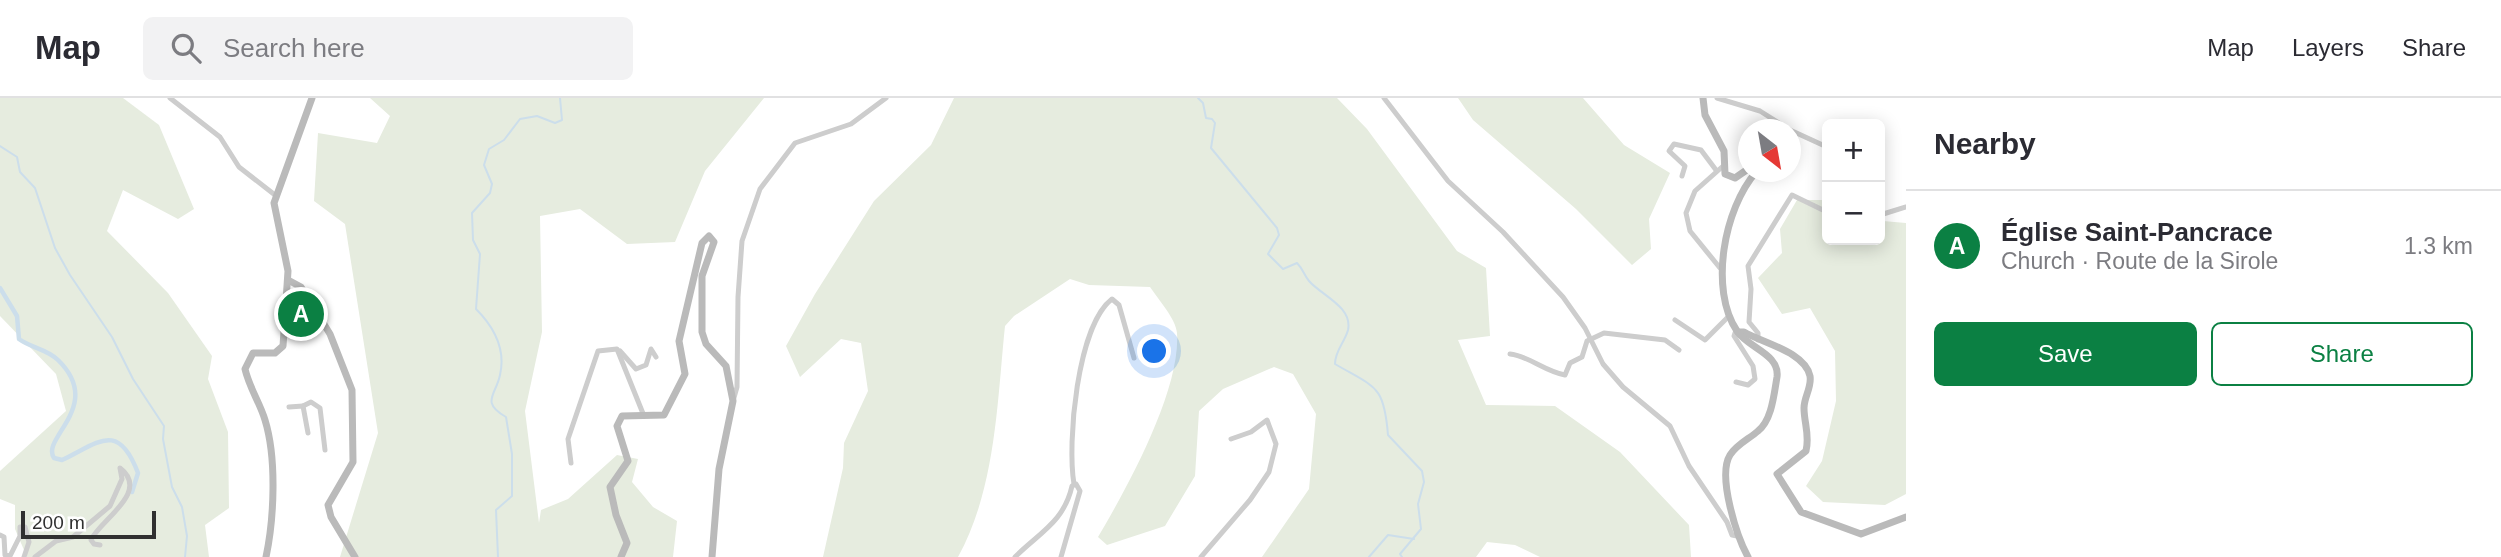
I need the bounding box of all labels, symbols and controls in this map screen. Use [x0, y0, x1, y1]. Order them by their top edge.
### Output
search box [143, 17, 633, 80]
text: Map [35, 29, 101, 66]
icon: search [167, 29, 205, 67]
text: Search here [223, 33, 365, 63]
text: Map [2207, 34, 2254, 61]
text: Layers [2292, 34, 2364, 61]
text: Share [2402, 34, 2466, 61]
north arrow [1738, 119, 1801, 182]
map controls [1822, 119, 1885, 245]
button: + [1822, 119, 1885, 182]
text: Nearby [1934, 127, 2036, 160]
button: − [1822, 182, 1885, 245]
text: Église Saint-Pancrace [2001, 217, 2273, 247]
text: A [1949, 233, 1965, 259]
text: 1.3 km [2404, 233, 2473, 259]
text: Church · Route de la Sirole [2001, 248, 2278, 274]
pin: A [278, 288, 324, 340]
button: Save [1934, 322, 2197, 386]
button: Share [2211, 322, 2473, 386]
your location [1137, 334, 1171, 368]
scale bar [21, 508, 156, 540]
text: 200 m [32, 512, 85, 533]

